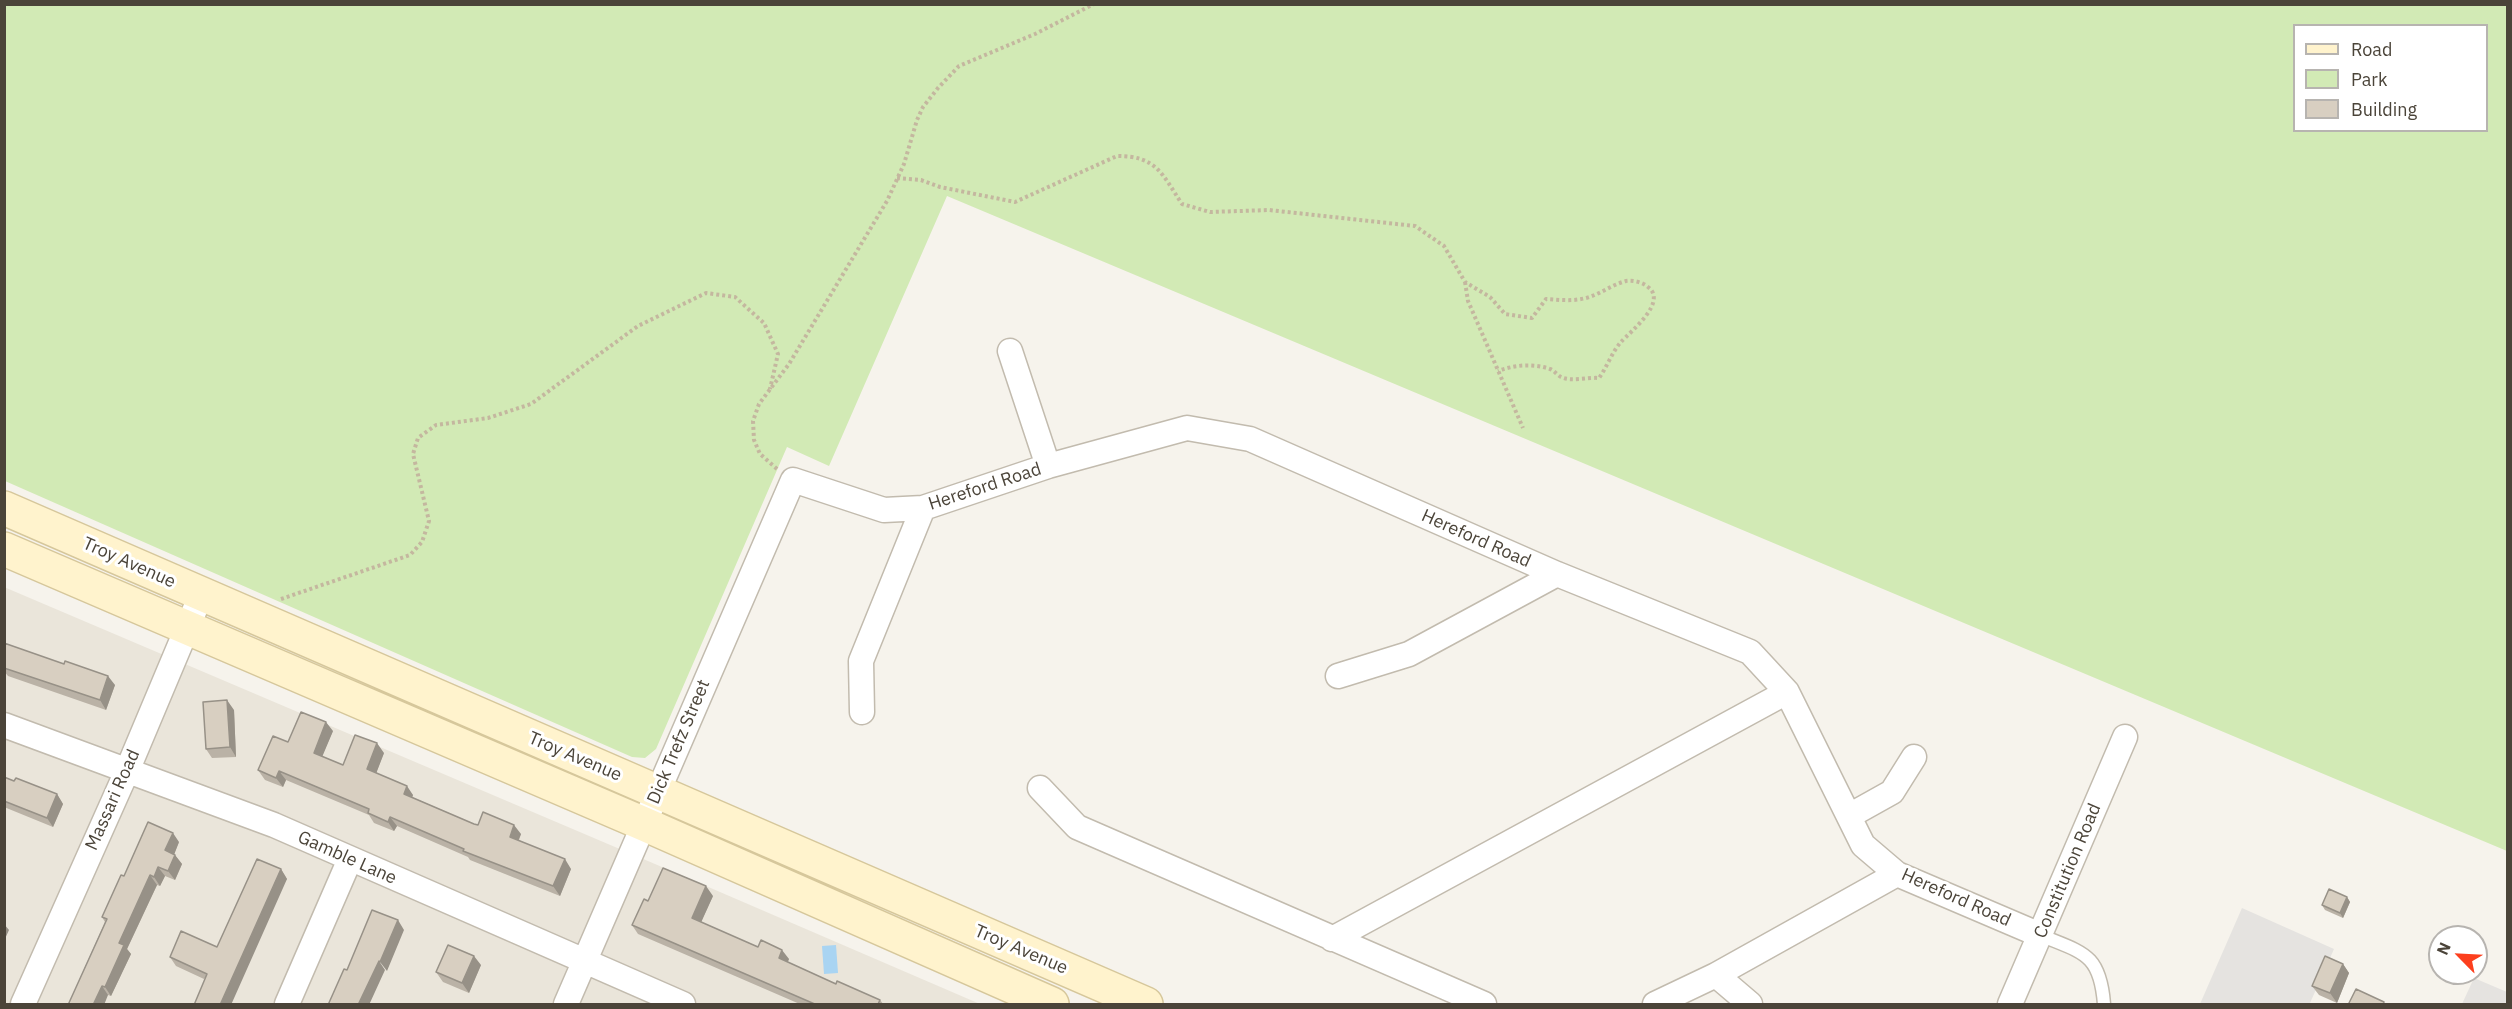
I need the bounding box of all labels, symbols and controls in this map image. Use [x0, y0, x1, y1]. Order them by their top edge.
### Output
legend [2293, 24, 2488, 132]
text: Road [2351, 38, 2392, 61]
text: Park [2351, 68, 2387, 91]
text: Building [2351, 98, 2417, 121]
street label: Hereford Road [926, 459, 1044, 515]
street label: Hereford Road [1418, 505, 1534, 573]
street label: Troy Avenue [79, 533, 179, 593]
street label: Dick Trefz Street [643, 677, 715, 807]
street label: Troy Avenue [525, 728, 625, 786]
street label: Massari Road [81, 746, 145, 854]
street label: Constitution Road [2030, 800, 2106, 942]
street label: Gamble Lane [294, 827, 400, 889]
street label: Hereford Road [1898, 864, 2014, 932]
street label: Troy Avenue [971, 921, 1071, 979]
north arrow [2428, 925, 2488, 985]
text: N [2432, 939, 2455, 958]

